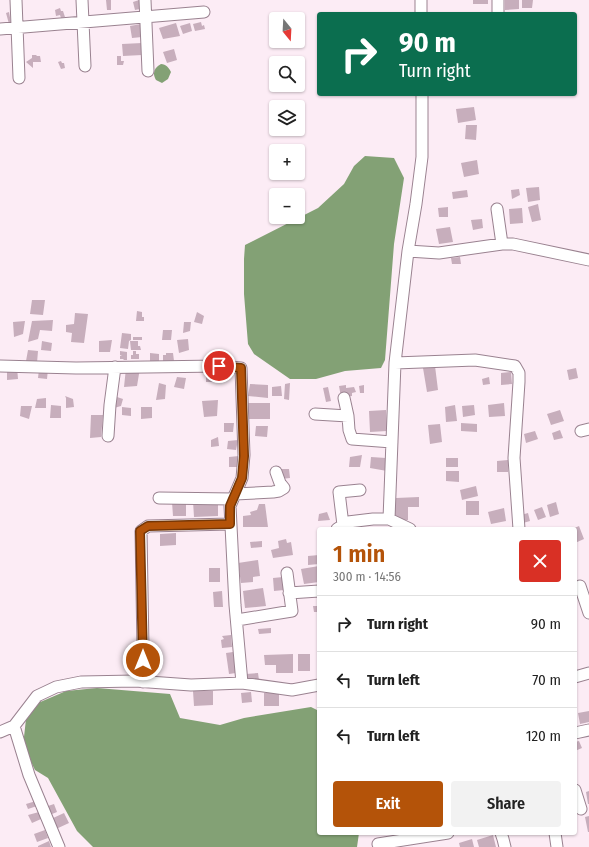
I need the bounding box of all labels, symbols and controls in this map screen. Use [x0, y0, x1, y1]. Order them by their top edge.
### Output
north arrow [269, 12, 305, 48]
map controls [269, 12, 305, 224]
text: 90 m [399, 26, 456, 59]
icon: right [333, 28, 385, 80]
button: search [269, 56, 305, 92]
text: Turn right [399, 60, 471, 82]
button: layers [269, 100, 305, 136]
button: + [269, 144, 305, 180]
button: − [269, 188, 305, 224]
pin [202, 349, 236, 383]
icon: arrive [208, 355, 230, 377]
text: 1 min [333, 540, 385, 568]
button: close [519, 540, 561, 582]
text: 300 m · 14:56 [333, 569, 401, 584]
icon: right [333, 613, 355, 635]
text: Turn right [367, 615, 428, 633]
text: 90 m [531, 615, 561, 633]
position arrow [122, 639, 164, 681]
icon: left [333, 669, 355, 691]
text: Turn left [367, 671, 420, 689]
text: 70 m [532, 671, 561, 689]
icon: left [333, 725, 355, 747]
text: Turn left [367, 727, 420, 745]
text: 120 m [526, 727, 561, 745]
button: Exit [333, 781, 443, 827]
button: Share [451, 781, 561, 827]

